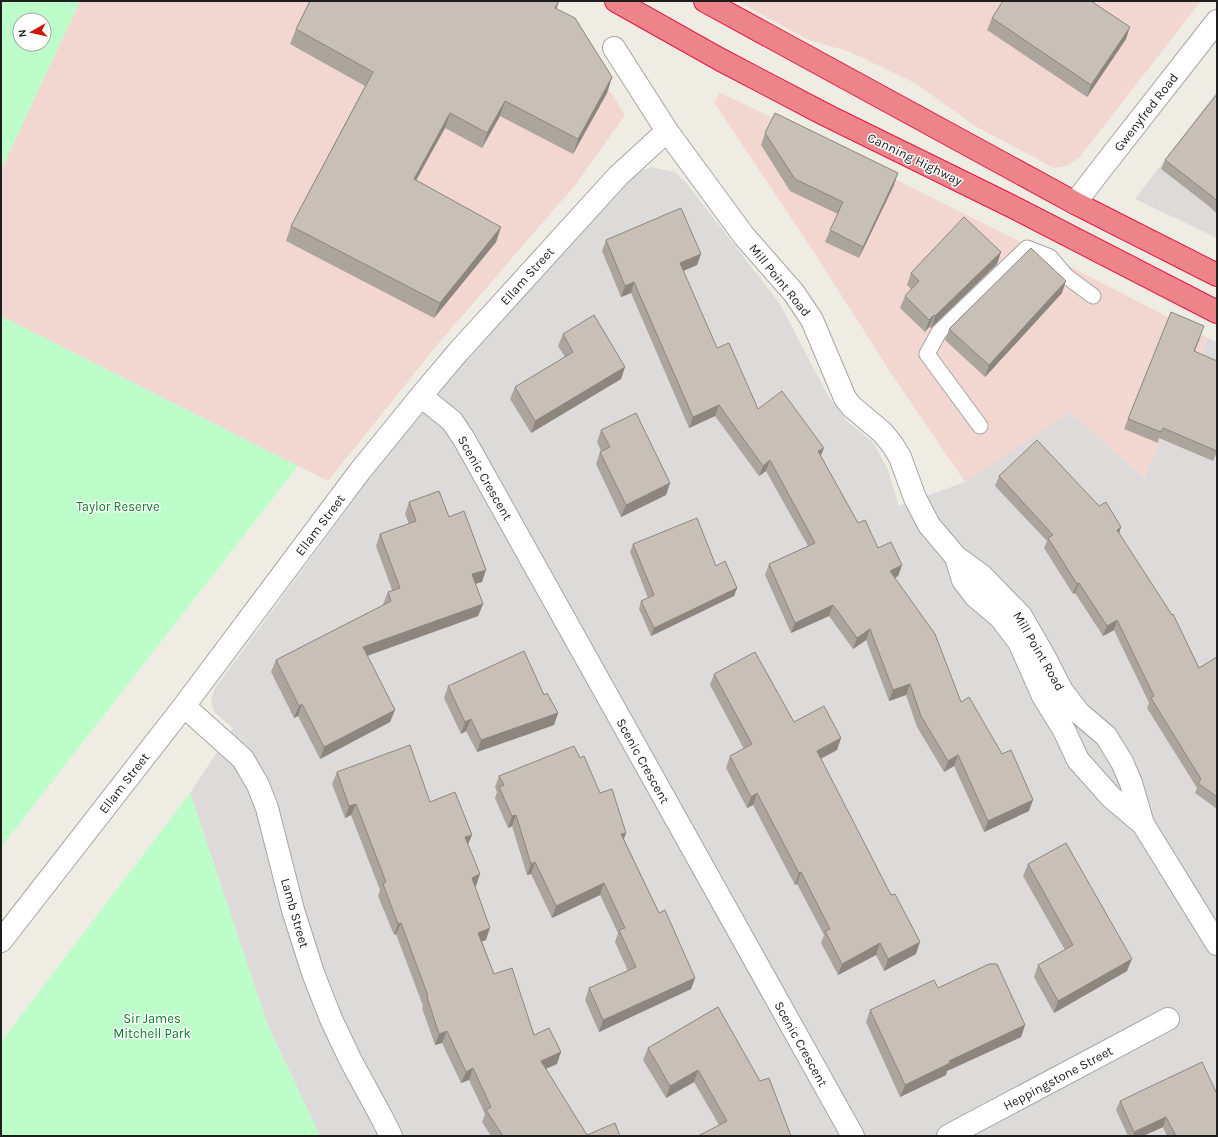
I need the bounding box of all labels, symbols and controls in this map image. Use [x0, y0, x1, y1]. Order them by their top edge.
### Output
north arrow [12, 12, 52, 52]
text: N [16, 29, 30, 38]
street label: Gwenyfred Road [1111, 70, 1181, 154]
street label: Canning Highway [865, 130, 965, 188]
street label: Mill Point Road [746, 241, 814, 319]
street label: Ellam Street [497, 244, 557, 308]
street label: Scenic Crescent [455, 433, 515, 523]
street label: Ellam Street [292, 491, 348, 559]
park label: Taylor Reserve [76, 499, 160, 514]
street label: Mill Point Road [1010, 609, 1068, 693]
street label: Scenic Crescent [613, 716, 673, 806]
street label: Ellam Street [96, 750, 152, 816]
street label: Lamb Street [278, 876, 312, 950]
street label: Scenic Crescent [771, 999, 831, 1089]
park label: Sir James Mitchell Park [113, 1011, 191, 1041]
street label: Heppingstone Street [1001, 1043, 1115, 1113]

